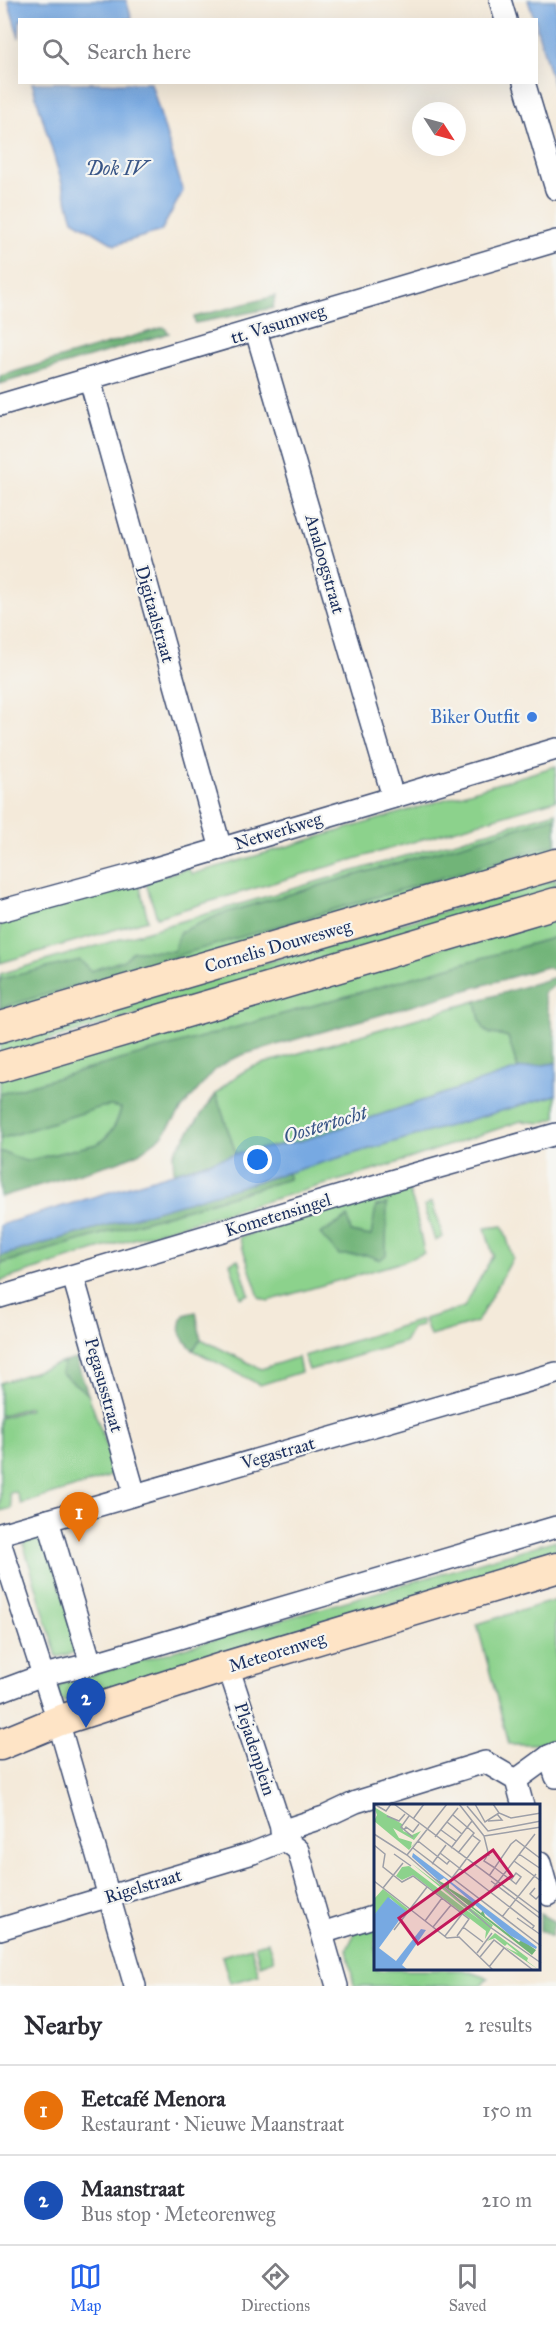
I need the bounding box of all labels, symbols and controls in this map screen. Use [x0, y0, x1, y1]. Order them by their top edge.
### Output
search box [18, 18, 538, 84]
icon: search [39, 35, 72, 68]
text: Search here [87, 38, 191, 65]
north arrow [412, 102, 466, 156]
water label: Dok IV [86, 156, 152, 180]
street label: tt. Vasumweg [228, 299, 329, 350]
street label: Analoogstraat [299, 511, 350, 617]
street label: Digitaalstraat [130, 563, 180, 666]
place label: Biker Outfit [430, 706, 521, 728]
marker: Biker Outfit [525, 710, 539, 724]
street label: Netwerkweg [232, 807, 325, 856]
street label: Cornelis Douwesweg [202, 914, 355, 978]
water label: Oostertocht [280, 1099, 371, 1148]
your location [243, 1145, 272, 1174]
street label: Kometensingel [222, 1188, 334, 1243]
street label: Pegasusstraat [79, 1335, 128, 1436]
street label: Vegastraat [237, 1432, 318, 1475]
pin: 1 [60, 1492, 98, 1542]
street label: Meteorenweg [226, 1627, 329, 1678]
pin: 2 [66, 1678, 106, 1728]
street label: Plejadenplein [230, 1700, 280, 1799]
inset map [374, 1804, 541, 1971]
street label: Rigelstraat [102, 1864, 185, 1909]
text: Nearby [24, 2009, 102, 2041]
text: 2 results [464, 2013, 532, 2037]
text: Eetcafé Menora [81, 2085, 226, 2112]
text: 1 [40, 2098, 47, 2122]
text: 150 m [482, 2098, 532, 2122]
text: Restaurant · Nieuwe Maanstraat [81, 2112, 344, 2136]
text: Maanstraat [81, 2175, 185, 2202]
text: 2 [39, 2188, 48, 2212]
text: 210 m [482, 2188, 532, 2212]
text: Bus stop · Meteorenweg [81, 2202, 275, 2226]
tab: Map [69, 2260, 102, 2315]
tab: Directions [241, 2260, 310, 2315]
tab: Saved [449, 2260, 487, 2315]

